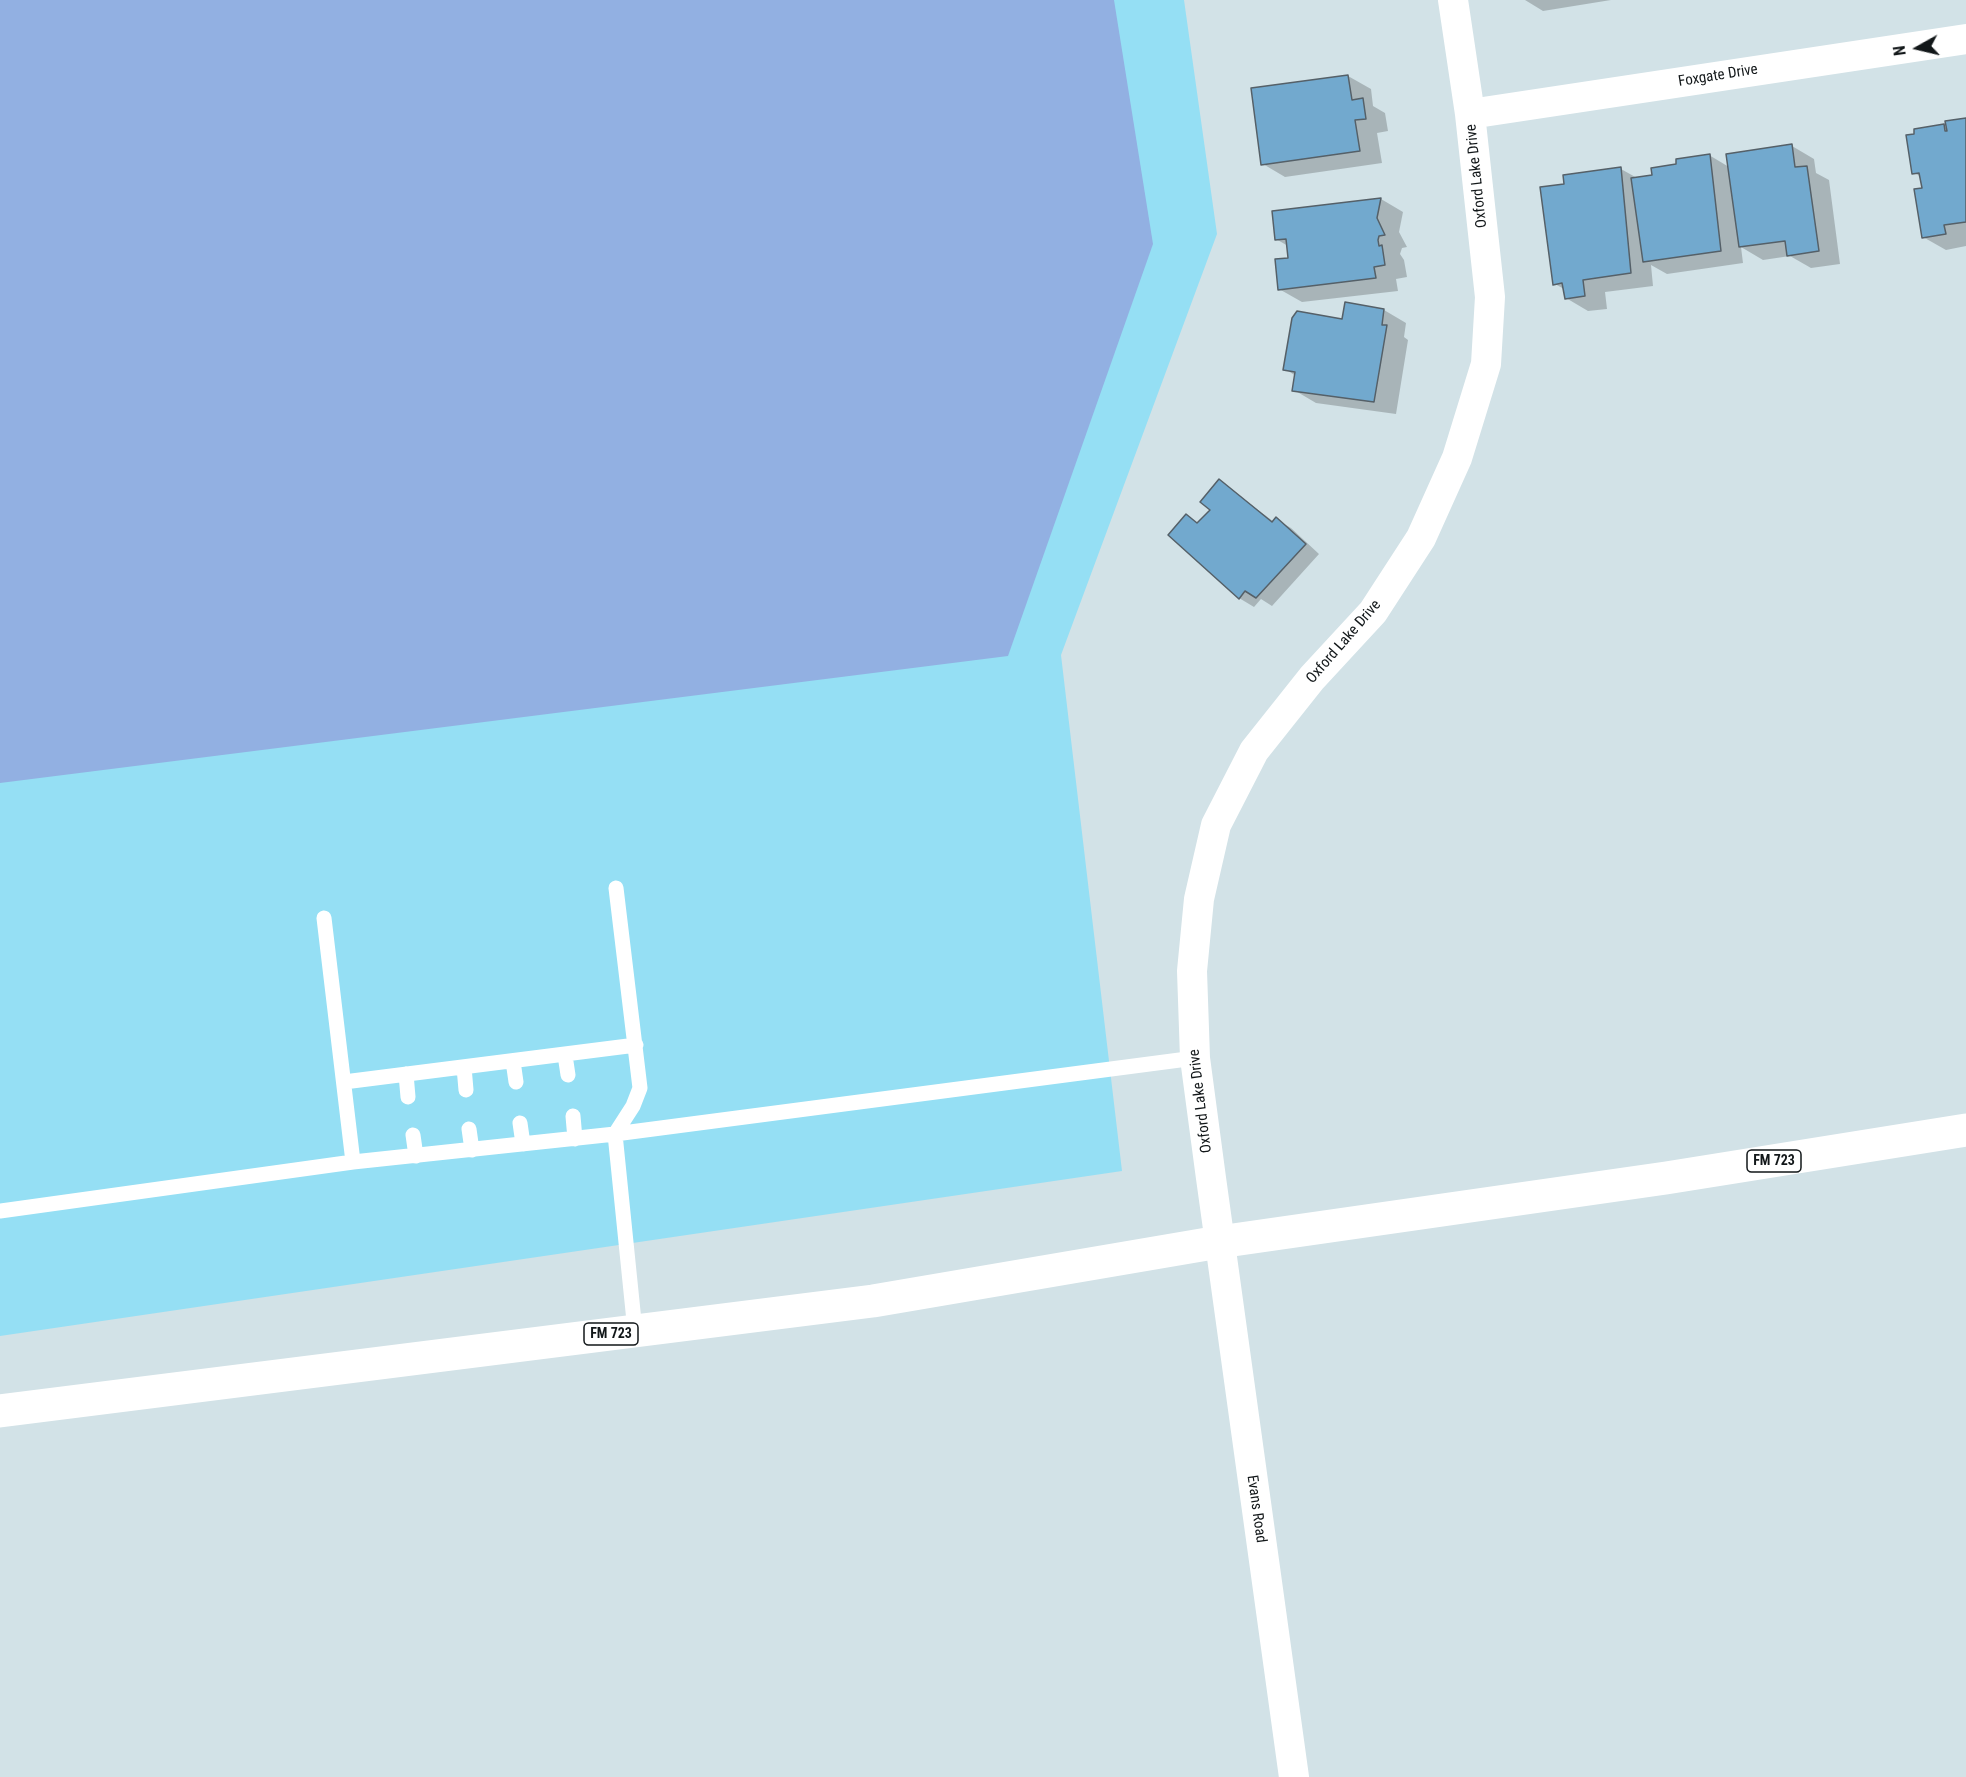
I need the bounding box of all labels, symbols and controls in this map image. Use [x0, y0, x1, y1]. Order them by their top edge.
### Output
north arrow [1888, 18, 1948, 78]
text: N [1890, 44, 1910, 57]
street label: Foxgate Drive [1677, 61, 1759, 91]
street label: Oxford Lake Drive [1463, 123, 1491, 229]
street label: Oxford Lake Drive [1303, 597, 1385, 687]
street label: Oxford Lake Drive [1186, 1048, 1216, 1154]
road number: FM 723 [1747, 1150, 1801, 1172]
road number: FM 723 [584, 1323, 638, 1345]
street label: Evans Road [1242, 1474, 1270, 1544]

